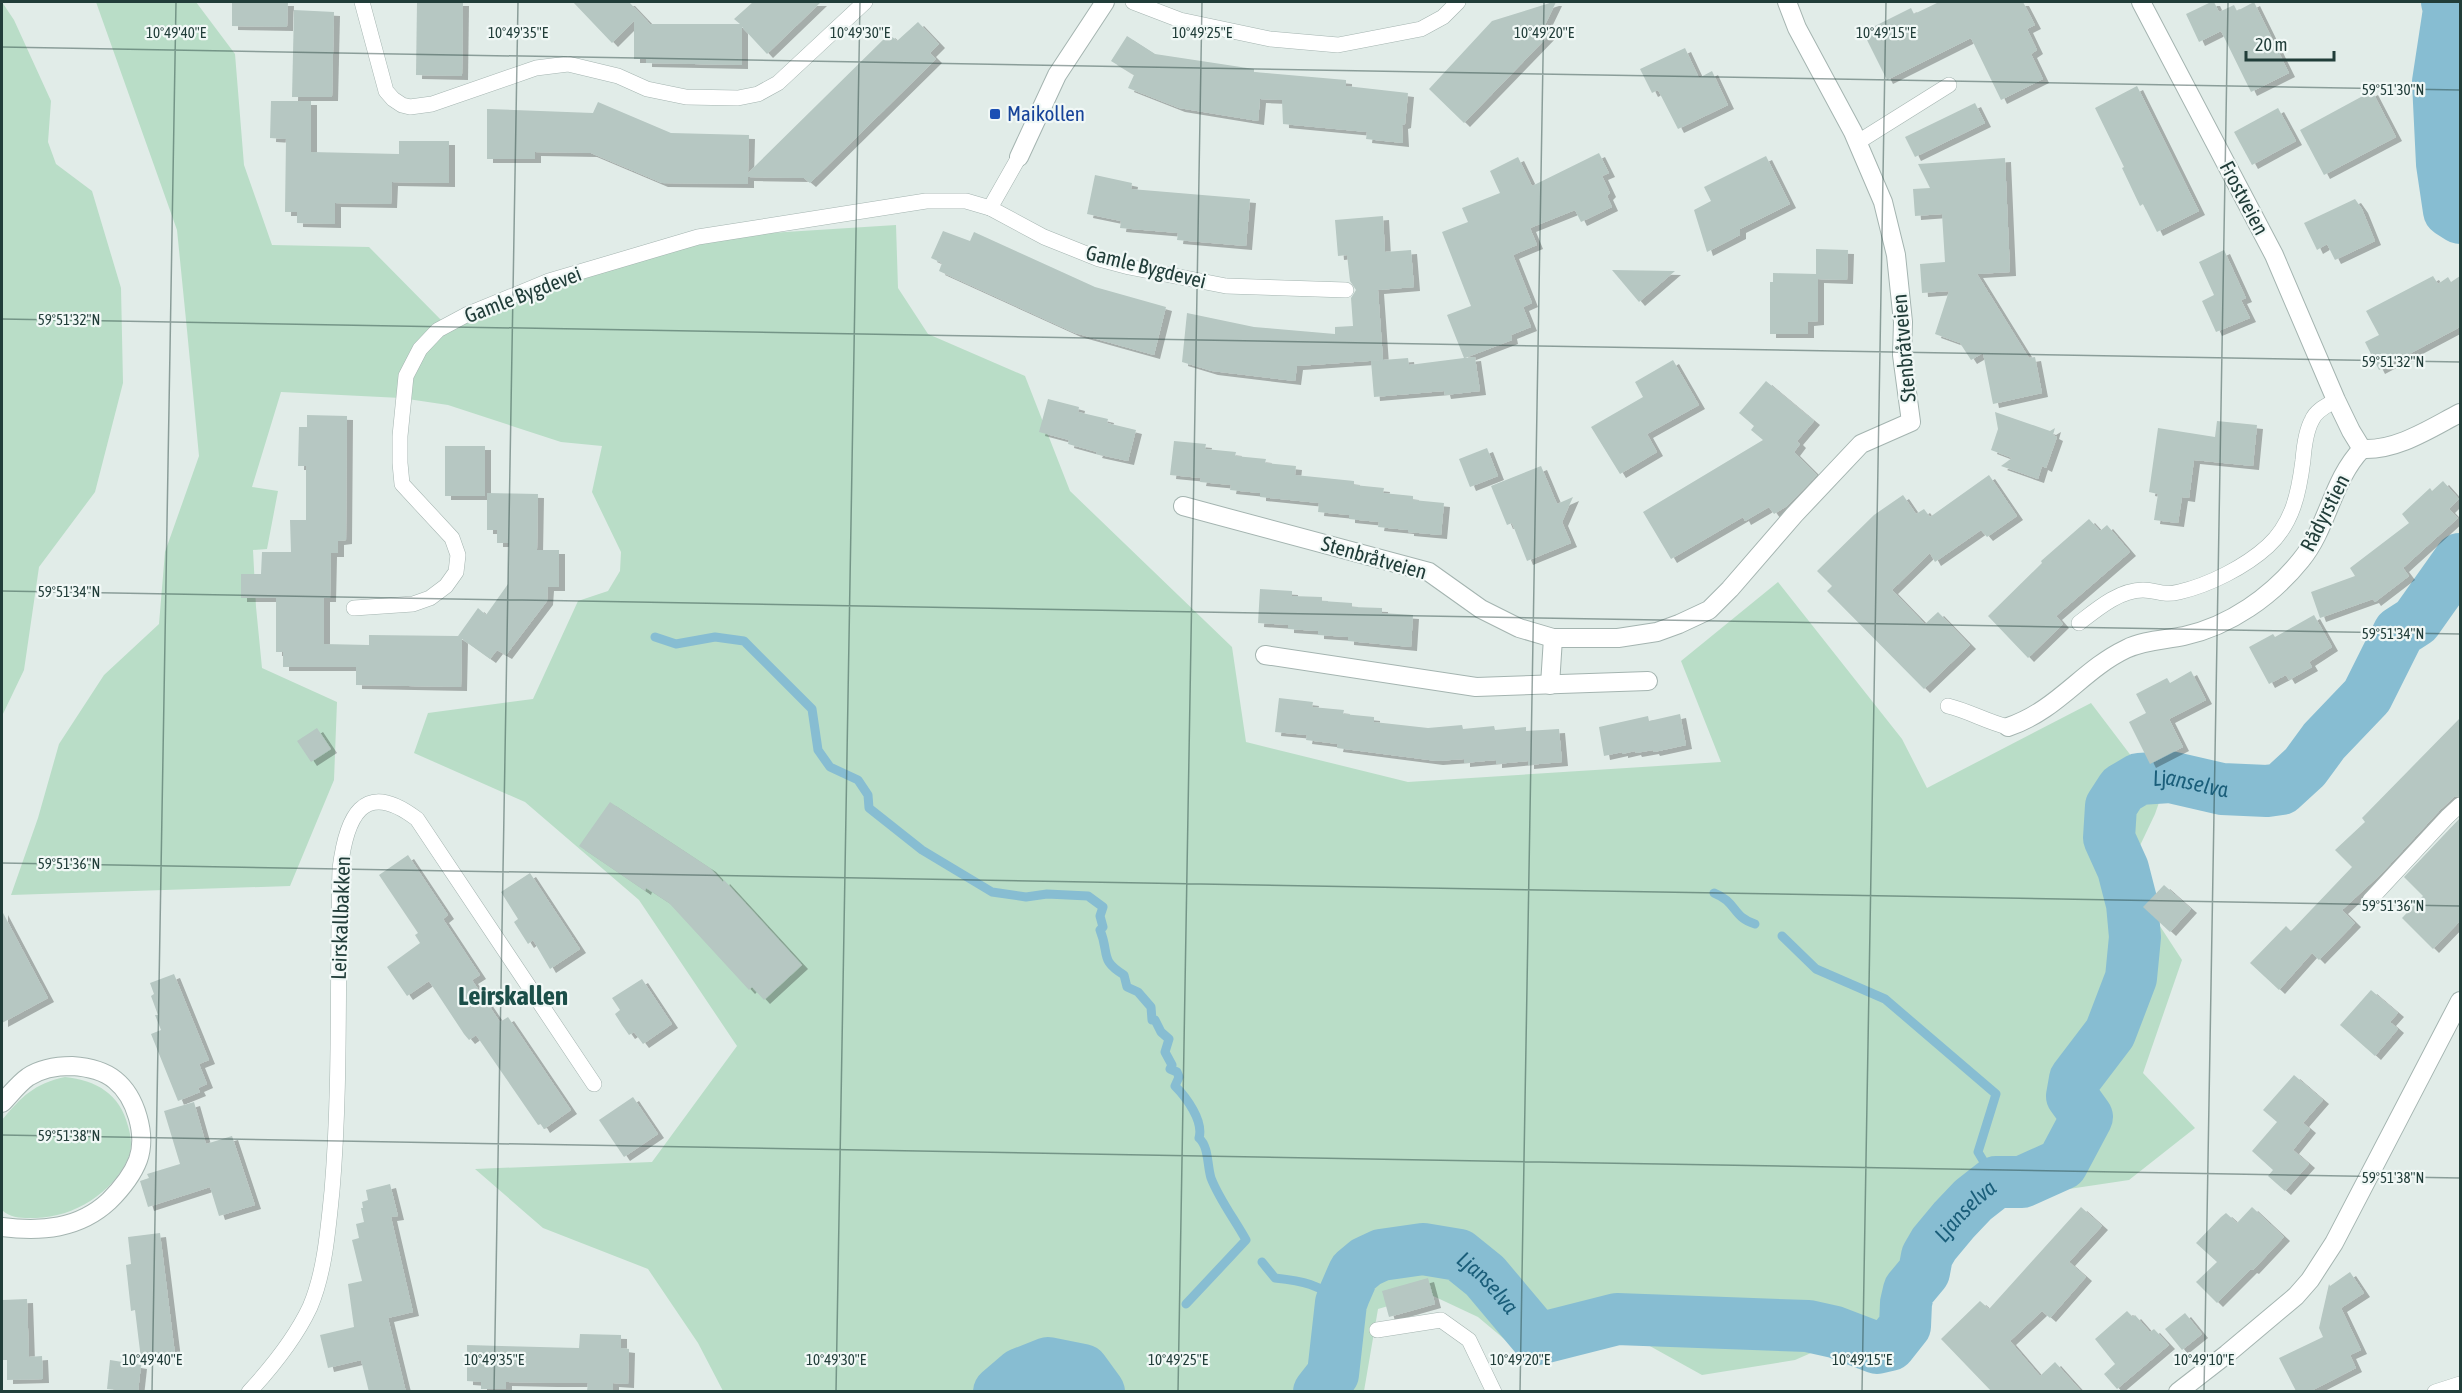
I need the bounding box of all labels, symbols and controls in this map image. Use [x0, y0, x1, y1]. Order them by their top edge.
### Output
text: 10°49'40"E [146, 24, 207, 41]
text: 10°49'35"E [488, 24, 549, 41]
text: 10°49'30"E [830, 24, 891, 41]
text: 10°49'25"E [1172, 24, 1233, 41]
text: 10°49'20"E [1514, 24, 1575, 41]
text: 10°49'15"E [1856, 24, 1917, 41]
scale bar [2246, 24, 2334, 62]
text: 20 m [2255, 34, 2287, 55]
text: 59°51'30"N [2362, 81, 2424, 98]
place label: Maikollen [1007, 101, 1085, 125]
marker: Maikollen [988, 107, 1002, 121]
street label: Frostveien [2215, 157, 2274, 239]
street label: Gamle Bygdevei [1084, 239, 1209, 293]
street label: Gamle Bygdevei [461, 261, 584, 327]
street label: Stenbråtveien [1886, 293, 1920, 403]
text: 59°51'32"N [38, 311, 100, 328]
text: 59°51'32"N [2362, 353, 2424, 370]
street label: Rådyrstien [2295, 470, 2354, 555]
street label: Stenbråtveien [1319, 531, 1430, 584]
text: 59°51'34"N [38, 583, 100, 600]
text: 59°51'34"N [2362, 625, 2424, 642]
water label: Ljanselva [2152, 763, 2229, 802]
text: 59°51'36"N [38, 855, 100, 872]
street label: Leirskallbakken [326, 856, 354, 980]
text: 59°51'36"N [2362, 897, 2424, 914]
district label: Leirskallen [458, 980, 568, 1011]
text: 59°51'38"N [38, 1127, 100, 1144]
text: 59°51'38"N [2362, 1169, 2424, 1186]
water label: Ljanselva [1929, 1174, 2001, 1247]
water label: Ljanselva [1452, 1246, 1524, 1319]
text: 10°49'40"E [122, 1351, 183, 1368]
text: 10°49'35"E [464, 1351, 525, 1368]
text: 10°49'30"E [806, 1351, 867, 1368]
text: 10°49'25"E [1148, 1351, 1209, 1368]
text: 10°49'20"E [1490, 1351, 1551, 1368]
text: 10°49'15"E [1832, 1351, 1893, 1368]
text: 10°49'10"E [2174, 1351, 2235, 1368]

